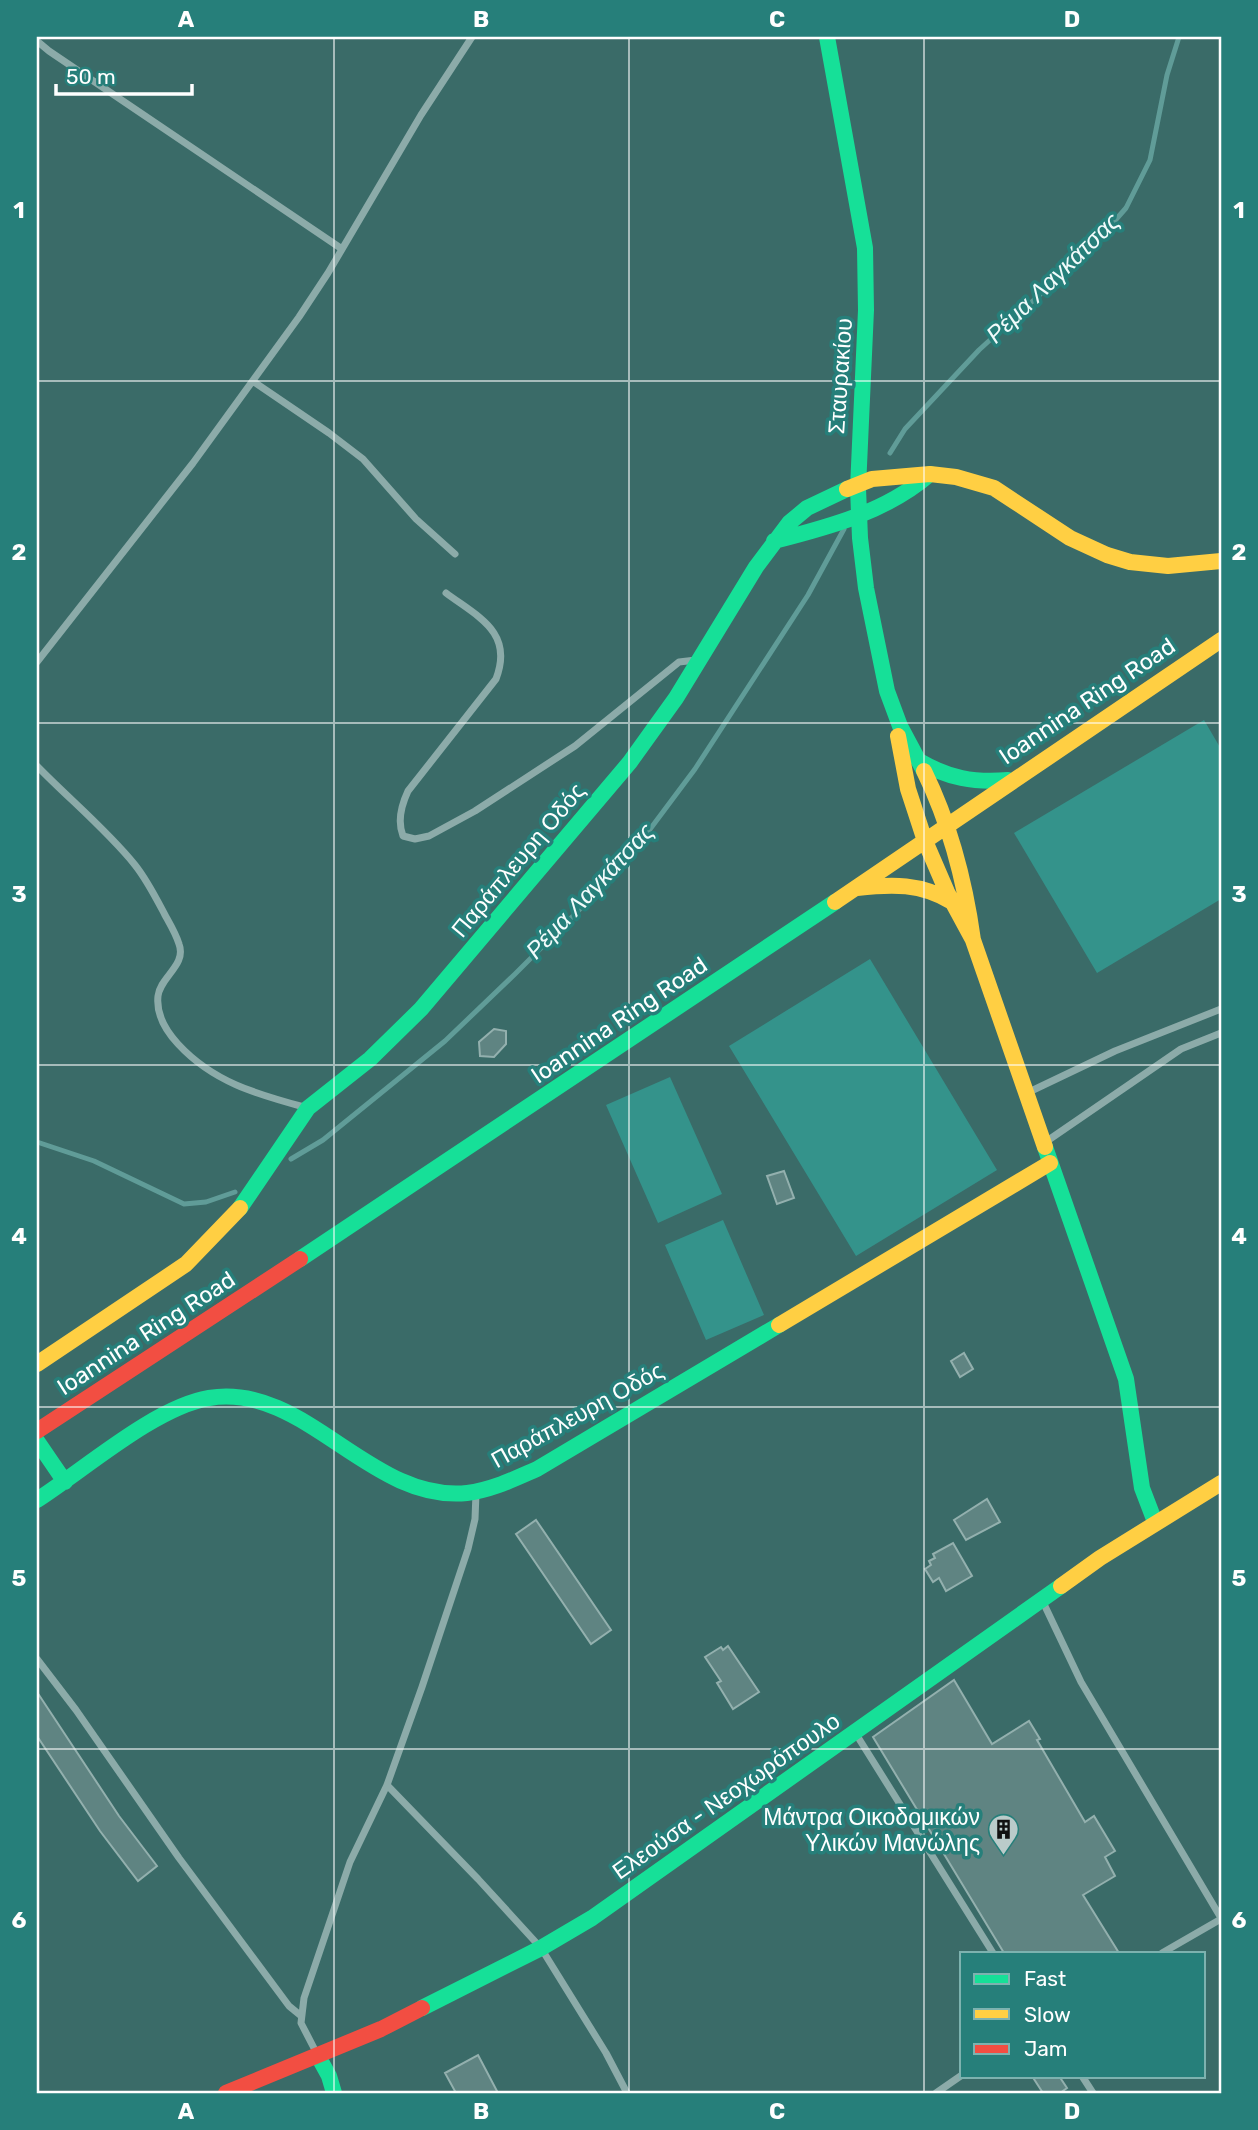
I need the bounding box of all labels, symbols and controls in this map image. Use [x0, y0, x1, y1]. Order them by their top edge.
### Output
text: A [178, 5, 195, 33]
text: B [473, 5, 489, 33]
text: C [769, 5, 785, 33]
text: D [1064, 5, 1080, 33]
scale bar [56, 52, 192, 96]
text: 50 m [66, 64, 116, 89]
text: 1 [13, 196, 25, 224]
text: 1 [1233, 196, 1245, 224]
water label: Ρέμα Λαγκάτσας [980, 207, 1126, 349]
street label: Σταυρακίου [822, 317, 858, 435]
text: 2 [12, 538, 26, 566]
text: 2 [1232, 538, 1246, 566]
street label: Ioannina Ring Road [994, 632, 1180, 770]
street label: Παράπλευρη Οδός [445, 777, 591, 943]
water label: Ρέμα Λαγκάτσας [520, 817, 660, 965]
text: 3 [11, 880, 27, 908]
text: 3 [1231, 880, 1247, 908]
street label: Ioannina Ring Road [526, 951, 712, 1089]
text: 4 [11, 1222, 27, 1250]
text: 4 [1231, 1222, 1247, 1250]
street label: Ioannina Ring Road [52, 1265, 240, 1401]
street label: Παράπλευρη Οδός [486, 1356, 668, 1474]
text: 5 [12, 1564, 27, 1592]
text: 5 [1232, 1564, 1247, 1592]
street label: Ελεούσα - Νεοχωρόπουλο [607, 1707, 845, 1885]
place label: Μάντρα Οικοδομικών Υλικών Μανώλης [763, 1803, 980, 1857]
building icon: Μάντρα Οικοδομικών Υλικών Μανώλης [986, 1813, 1020, 1857]
text: 6 [12, 1906, 27, 1934]
text: 6 [1232, 1906, 1247, 1934]
legend [960, 1952, 1206, 2078]
text: Fast [1024, 1966, 1066, 1991]
text: Slow [1024, 2002, 1071, 2027]
text: Jam [1024, 2036, 1068, 2061]
text: A [178, 2097, 195, 2125]
text: B [473, 2097, 489, 2125]
text: C [769, 2097, 785, 2125]
text: D [1064, 2097, 1080, 2125]

